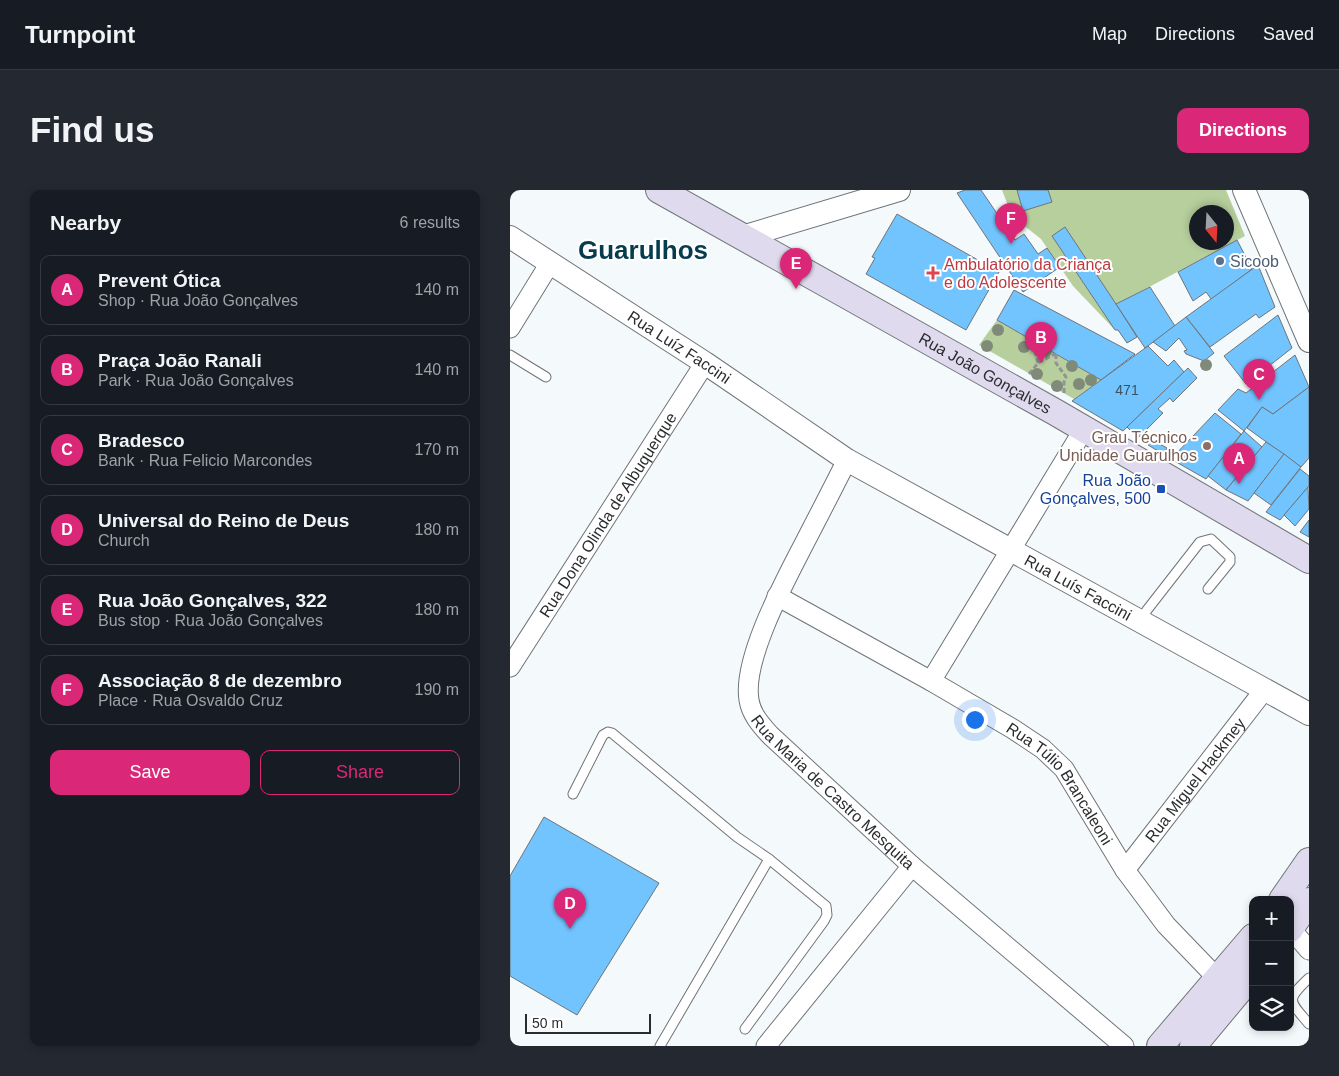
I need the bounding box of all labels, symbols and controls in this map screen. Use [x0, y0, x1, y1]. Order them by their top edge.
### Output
text: Turnpoint [25, 21, 135, 48]
text: Map [1092, 24, 1127, 44]
text: Directions [1155, 24, 1235, 44]
text: Saved [1263, 24, 1314, 44]
button: Directions [1177, 108, 1309, 153]
text: Find us [30, 110, 154, 149]
pin: F [995, 203, 1027, 244]
north arrow [1189, 205, 1234, 250]
text: Nearby [50, 211, 121, 234]
text: 6 results [400, 214, 460, 231]
district label: Guarulhos [578, 235, 708, 265]
pin: E [780, 248, 812, 289]
place label: Sicoob [1230, 253, 1279, 270]
marker: Sicoob [1214, 255, 1226, 267]
place label: Ambulatório da Criança e do Adolescente [944, 256, 1111, 291]
marker: Ambulatório da Criança e do Adolescente [926, 266, 940, 280]
text: Prevent Ótica [98, 270, 221, 291]
text: A [61, 281, 73, 298]
text: 140 m [415, 281, 459, 298]
text: Shop · Rua João Gonçalves [98, 292, 298, 309]
street label: Rua Luíz Faccini [625, 307, 734, 387]
pin: B [1025, 322, 1057, 363]
street label: Rua João Gonçalves [916, 329, 1054, 417]
text: Praça João Ranali [98, 350, 262, 371]
pin: C [1243, 359, 1275, 400]
text: B [61, 361, 73, 378]
text: 140 m [415, 361, 459, 378]
text: Park · Rua João Gonçalves [98, 372, 294, 389]
house number: 471 [1115, 382, 1139, 398]
street label: Rua Dona Olinda de Albuquerque [536, 409, 680, 620]
place label: Grau Técnico - Unidade Guarulhos [1059, 429, 1197, 464]
text: Bradesco [98, 430, 185, 451]
marker: Grau Técnico - Unidade Guarulhos [1201, 440, 1213, 452]
text: C [61, 441, 73, 458]
text: 170 m [415, 441, 459, 458]
pin: A [1223, 443, 1255, 484]
text: Bank · Rua Felicio Marcondes [98, 452, 312, 469]
place label: Rua João Gonçalves, 500 [1040, 472, 1151, 507]
marker: Rua João Gonçalves, 500 [1155, 483, 1167, 495]
text: Universal do Reino de Deus [98, 510, 349, 531]
text: D [61, 521, 73, 538]
text: 180 m [415, 521, 459, 538]
text: Church [98, 532, 150, 549]
street label: Rua Luís Faccini [1022, 551, 1135, 623]
text: Rua João Gonçalves, 322 [98, 590, 327, 611]
text: E [62, 601, 72, 618]
text: 180 m [415, 601, 459, 618]
text: Bus stop · Rua João Gonçalves [98, 612, 323, 629]
text: Associação 8 de dezembro [98, 670, 342, 691]
text: F [62, 681, 72, 698]
text: 190 m [415, 681, 459, 698]
text: Place · Rua Osvaldo Cruz [98, 692, 283, 709]
your location [962, 707, 988, 733]
street label: Rua Maria de Castro Mesquita [748, 712, 918, 872]
street label: Rua Miguel Hackmey [1141, 714, 1248, 845]
street label: Rua Túlio Brancaleoni [1004, 719, 1116, 848]
button: Save [50, 750, 250, 795]
button: Share [260, 750, 460, 795]
pin: D [554, 888, 586, 929]
map controls [1249, 896, 1294, 1031]
button: + [1249, 896, 1294, 941]
button: − [1249, 941, 1294, 986]
button: layers [1249, 986, 1294, 1031]
scale bar [525, 1011, 651, 1034]
text: 50 m [532, 1015, 563, 1031]

